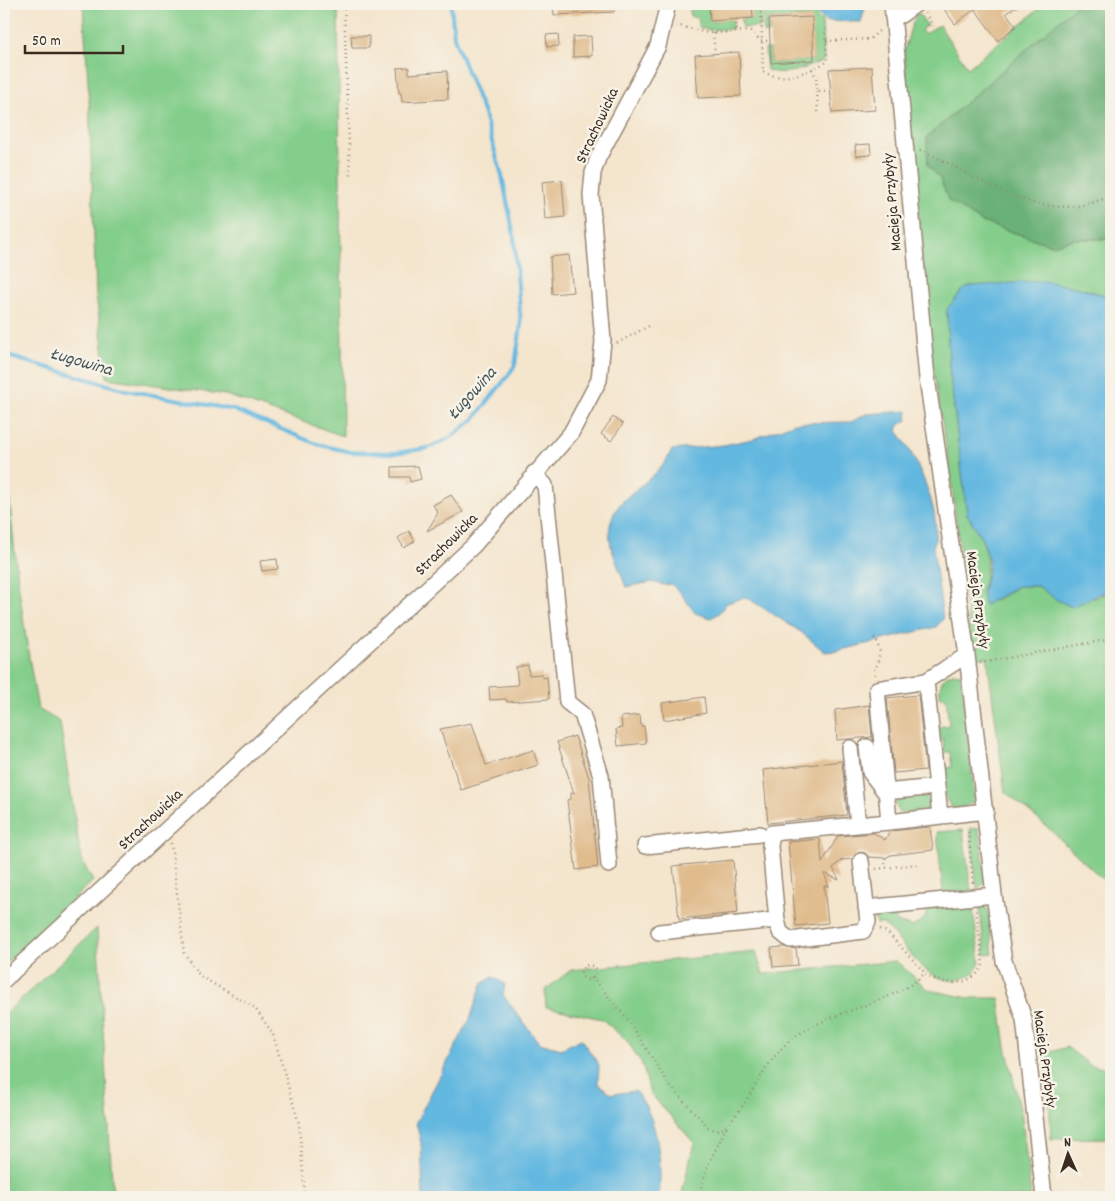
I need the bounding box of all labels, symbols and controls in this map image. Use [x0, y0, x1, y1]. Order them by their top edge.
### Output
scale bar [25, 22, 122, 54]
text: 50 m [32, 31, 61, 53]
street label: Strachowicka [570, 84, 626, 168]
street label: Macieja Przybyły [877, 152, 909, 252]
water label: Ługowina [47, 342, 116, 384]
water label: Ługowina [443, 361, 504, 426]
street label: Strachowicka [410, 508, 484, 582]
street label: Macieja Przybyły [959, 550, 995, 651]
street label: Strachowicka [114, 784, 189, 856]
street label: Macieja Przybyły [1026, 1009, 1062, 1110]
north arrow [1042, 1128, 1092, 1178]
text: N [1063, 1133, 1071, 1153]

